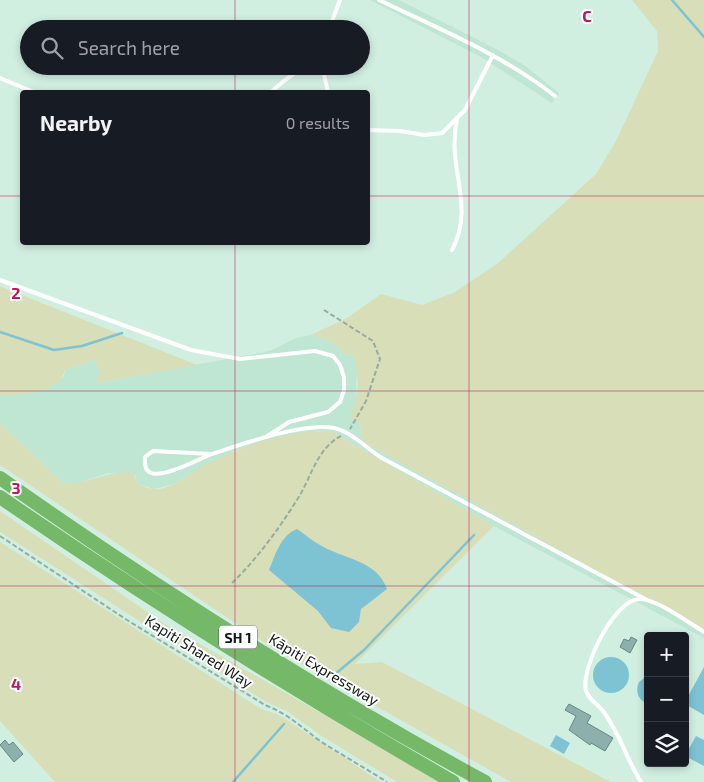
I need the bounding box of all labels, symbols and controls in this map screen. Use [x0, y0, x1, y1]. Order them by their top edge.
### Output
text: C [582, 6, 592, 25]
search box [20, 20, 370, 75]
icon: search [38, 34, 66, 62]
text: Search here [78, 36, 180, 59]
text: Nearby [40, 110, 112, 135]
text: 0 results [286, 113, 350, 132]
text: 2 [11, 283, 21, 302]
text: 3 [11, 478, 21, 497]
street label: Kapiti Shared Way [142, 611, 256, 691]
road number: SH 1 [219, 626, 257, 649]
street label: Kāpiti Expressway [266, 629, 382, 709]
map controls [644, 632, 689, 767]
button: + [644, 632, 689, 677]
text: 4 [11, 674, 21, 693]
button: − [644, 677, 689, 722]
button: layers [644, 722, 689, 767]

